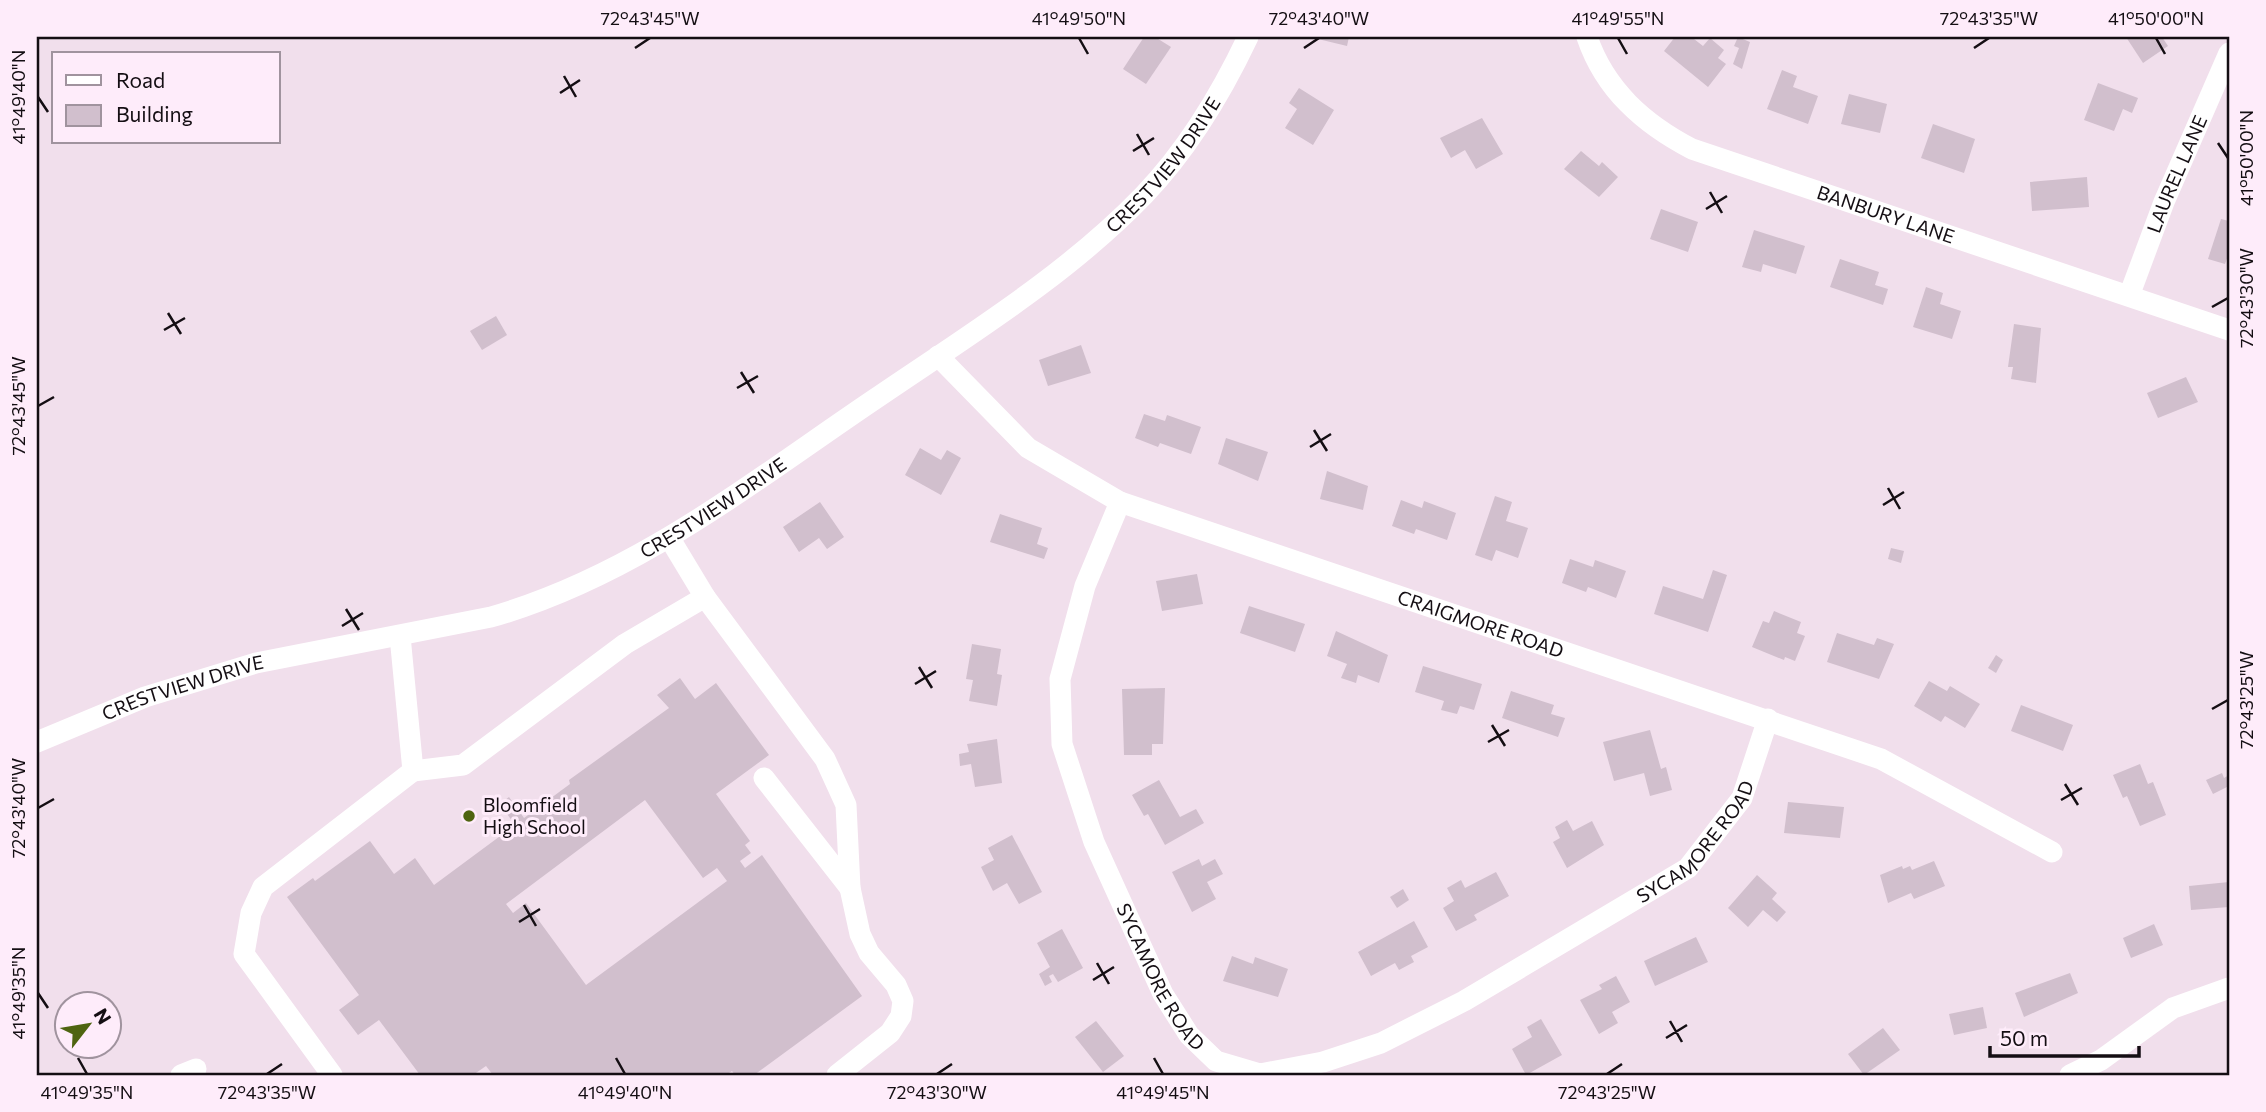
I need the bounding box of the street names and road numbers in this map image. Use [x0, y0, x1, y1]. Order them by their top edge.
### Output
street label: CRESTVIEW DRIVE [1101, 93, 1225, 237]
street label: LAUREL LANE [2142, 112, 2211, 236]
street label: BANBURY LANE [1814, 180, 1958, 248]
street label: CRESTVIEW DRIVE [636, 452, 790, 563]
street label: CRAIGMORE ROAD [1395, 585, 1567, 662]
street label: CRESTVIEW DRIVE [98, 650, 265, 725]
street label: SYCAMORE ROAD [1632, 777, 1758, 907]
street label: SYCAMORE ROAD [1112, 899, 1210, 1055]

